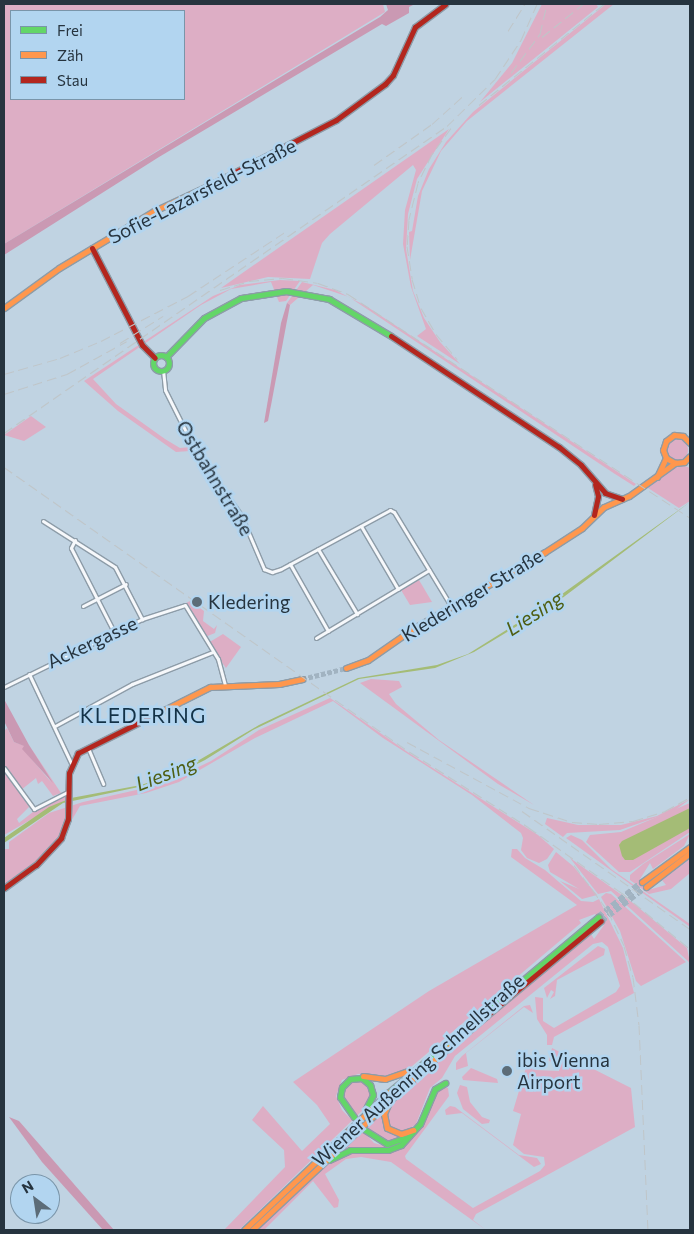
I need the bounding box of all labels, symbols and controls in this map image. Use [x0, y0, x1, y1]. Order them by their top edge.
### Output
legend [10, 10, 185, 100]
text: Frei [57, 21, 83, 39]
text: Zäh [57, 46, 83, 64]
text: Stau [57, 71, 88, 89]
street label: Sofie-Lazarsfeld-Straße [104, 134, 300, 248]
street label: Ostbahnstraße [172, 416, 258, 540]
street label: Klederinger Straße [397, 544, 547, 646]
water label: Liesing [501, 586, 567, 640]
place label: Kledering [208, 591, 290, 613]
marker: Kledering [190, 595, 204, 609]
street label: Ackergasse [43, 611, 141, 673]
district label: KLEDERING [79, 702, 207, 728]
water label: Liesing [132, 750, 200, 796]
street label: Wiener Außenring Schnellstraße [307, 969, 529, 1171]
place label: ibis Vienna Airport [517, 1049, 610, 1093]
marker: ibis Vienna Airport [501, 1065, 513, 1077]
north arrow [10, 1174, 60, 1224]
text: N [19, 1177, 36, 1197]

